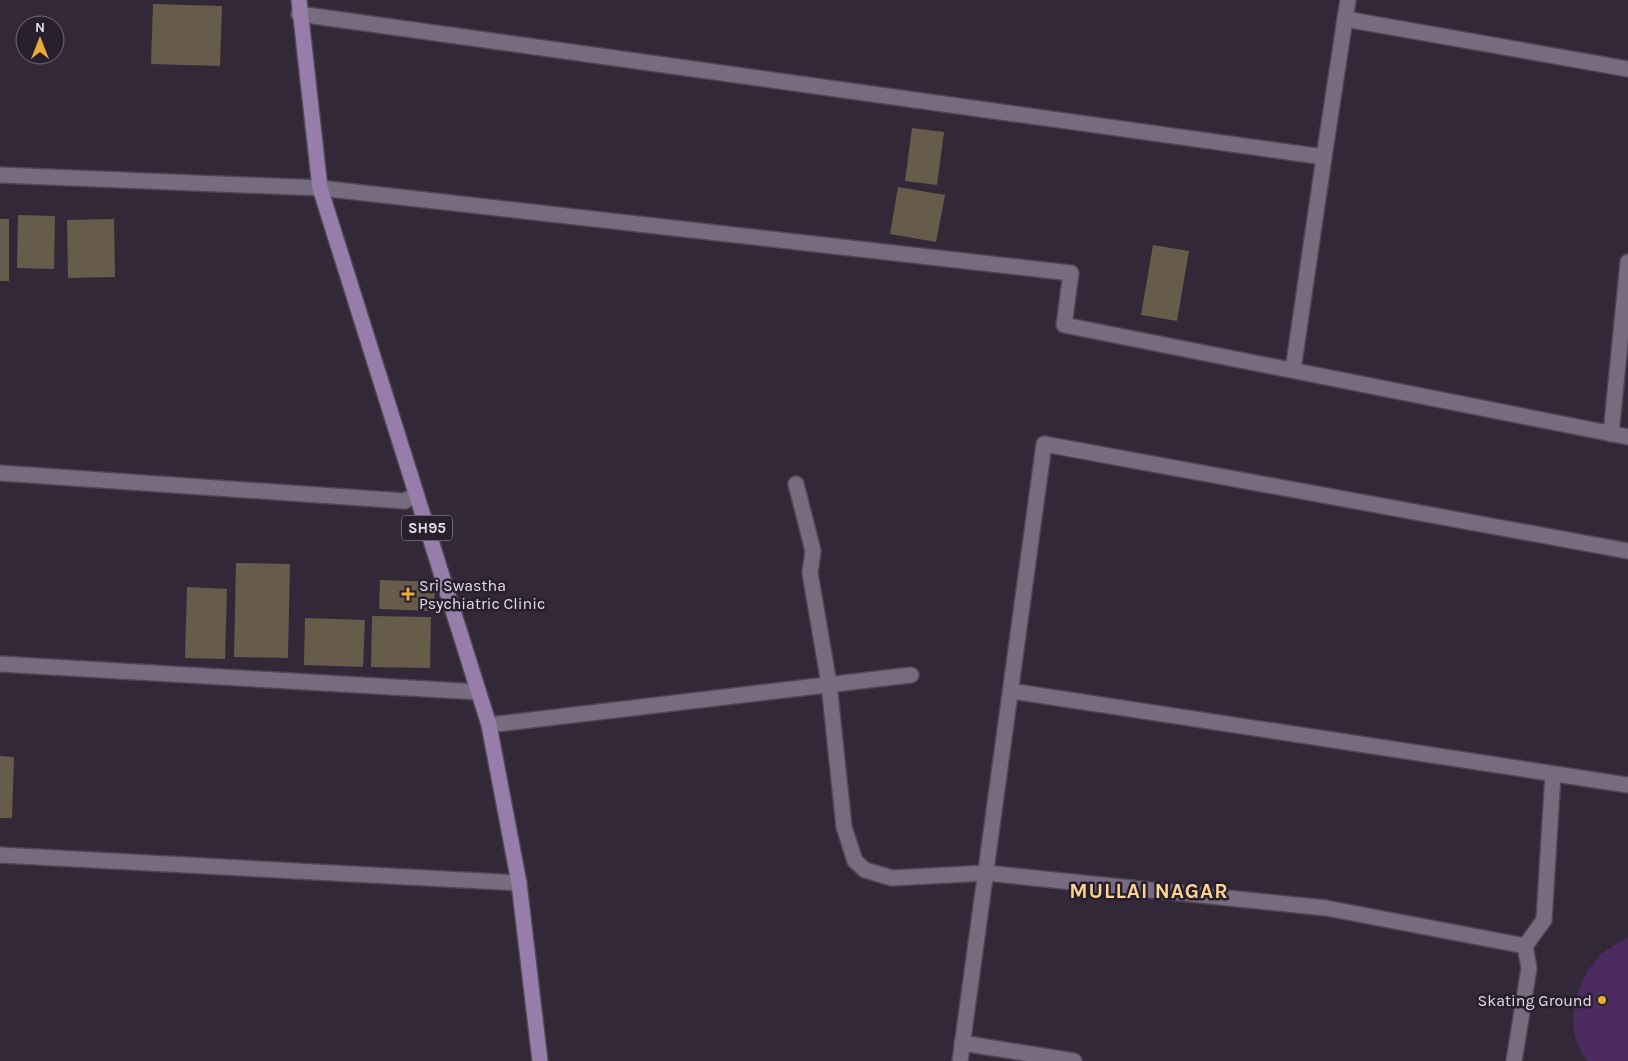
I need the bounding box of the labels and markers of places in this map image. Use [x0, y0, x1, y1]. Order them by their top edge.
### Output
place label: Sri Swastha Psychiatric Clinic [419, 576, 545, 613]
marker: Sri Swastha Psychiatric Clinic [401, 587, 415, 601]
place label: Skating Ground [1478, 991, 1592, 1010]
marker: Skating Ground [1596, 994, 1608, 1006]

